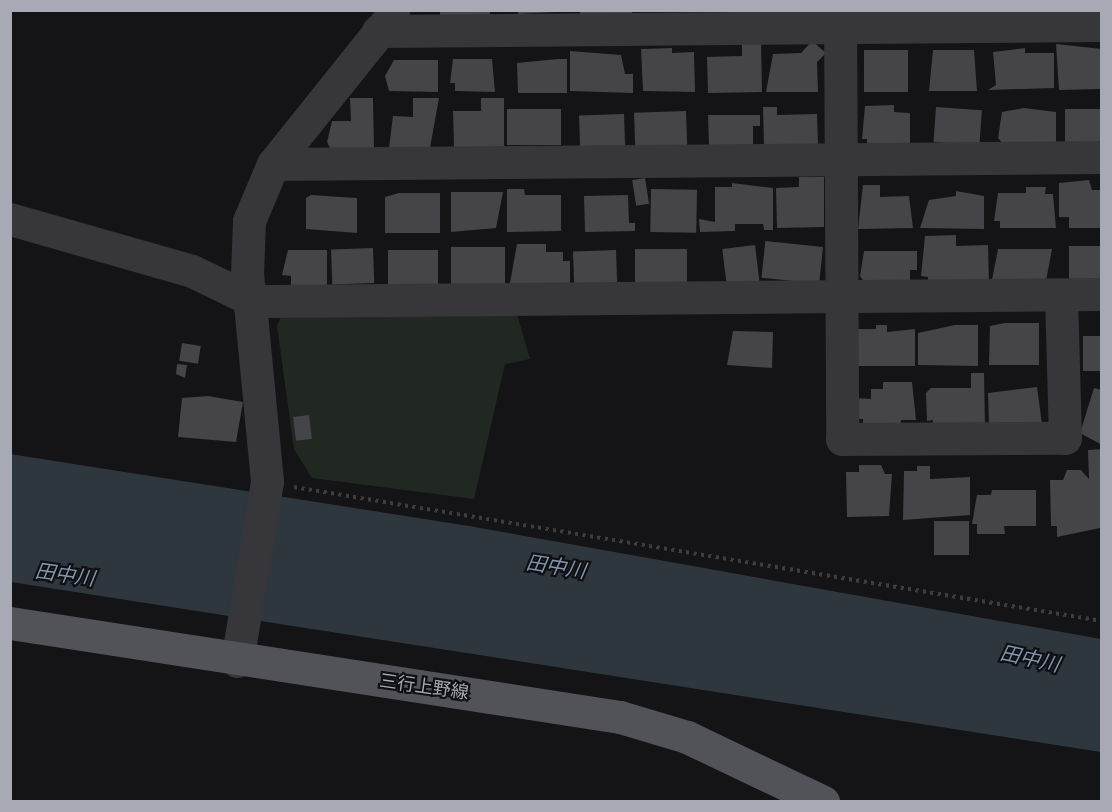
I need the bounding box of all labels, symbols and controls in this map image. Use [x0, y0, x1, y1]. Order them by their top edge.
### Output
water label: 田中川 [524, 549, 588, 583]
water label: 田中川 [34, 558, 96, 590]
water label: 田中川 [998, 640, 1062, 676]
street label: 三行上野線 [378, 670, 470, 704]

